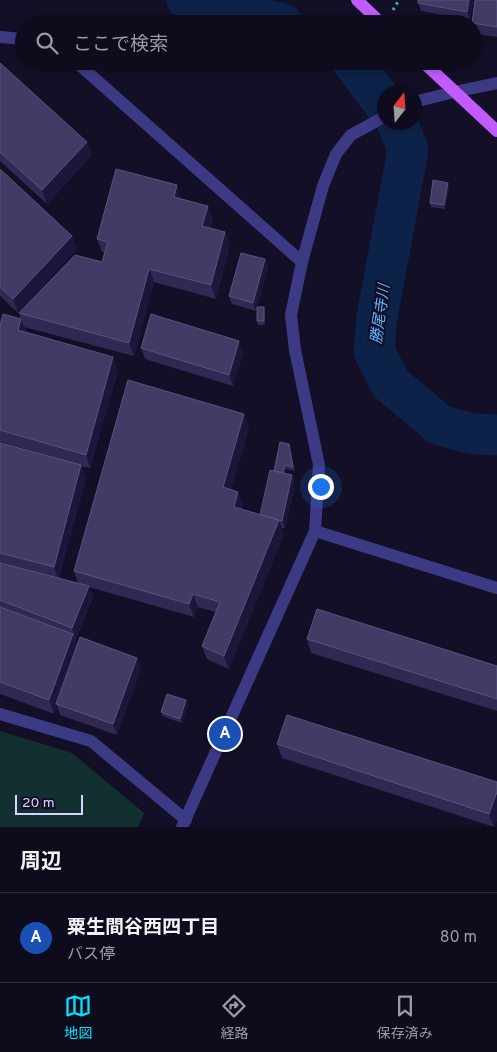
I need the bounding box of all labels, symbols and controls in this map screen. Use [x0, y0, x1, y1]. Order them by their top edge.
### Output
search box [15, 15, 482, 70]
icon: search [33, 29, 61, 57]
text: ここで検索 [73, 33, 168, 57]
north arrow [377, 85, 422, 130]
water label: 勝尾寺川 [368, 281, 395, 345]
your location [308, 474, 334, 500]
pin: A [209, 715, 241, 753]
scale bar [15, 792, 82, 815]
text: 20 m [22, 795, 55, 812]
text: 周辺 [20, 849, 62, 876]
text: 粟生間谷西四丁目 [67, 916, 219, 940]
text: A [30, 928, 42, 948]
text: 80 m [440, 928, 477, 948]
text: バス停 [67, 945, 115, 965]
tab: 地図 [64, 992, 92, 1043]
tab: 経路 [220, 992, 248, 1043]
tab: 保存済み [377, 992, 433, 1043]

